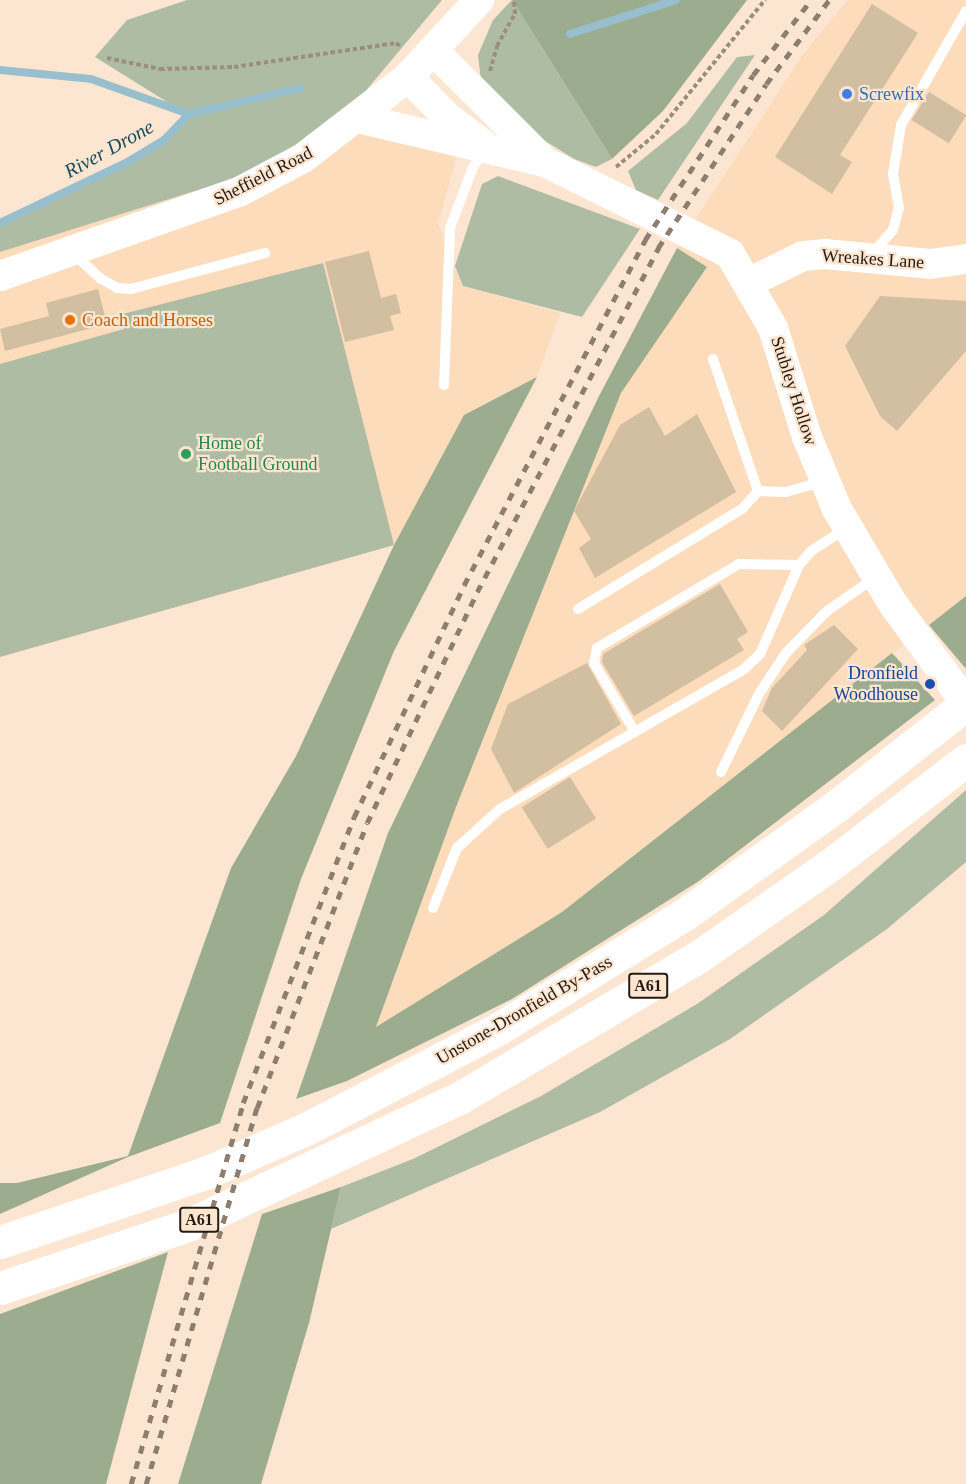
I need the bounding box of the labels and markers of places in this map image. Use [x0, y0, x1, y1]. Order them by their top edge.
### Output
place label: Screwfix [859, 83, 924, 105]
marker: Screwfix [840, 87, 854, 101]
place label: Coach and Horses [82, 309, 213, 331]
marker: Coach and Horses [63, 313, 77, 327]
place label: Home of Football Ground [198, 433, 317, 476]
marker: Home of Football Ground [179, 447, 193, 461]
place label: Dronfield Woodhouse [833, 663, 918, 706]
marker: Dronfield Woodhouse [923, 677, 937, 691]

